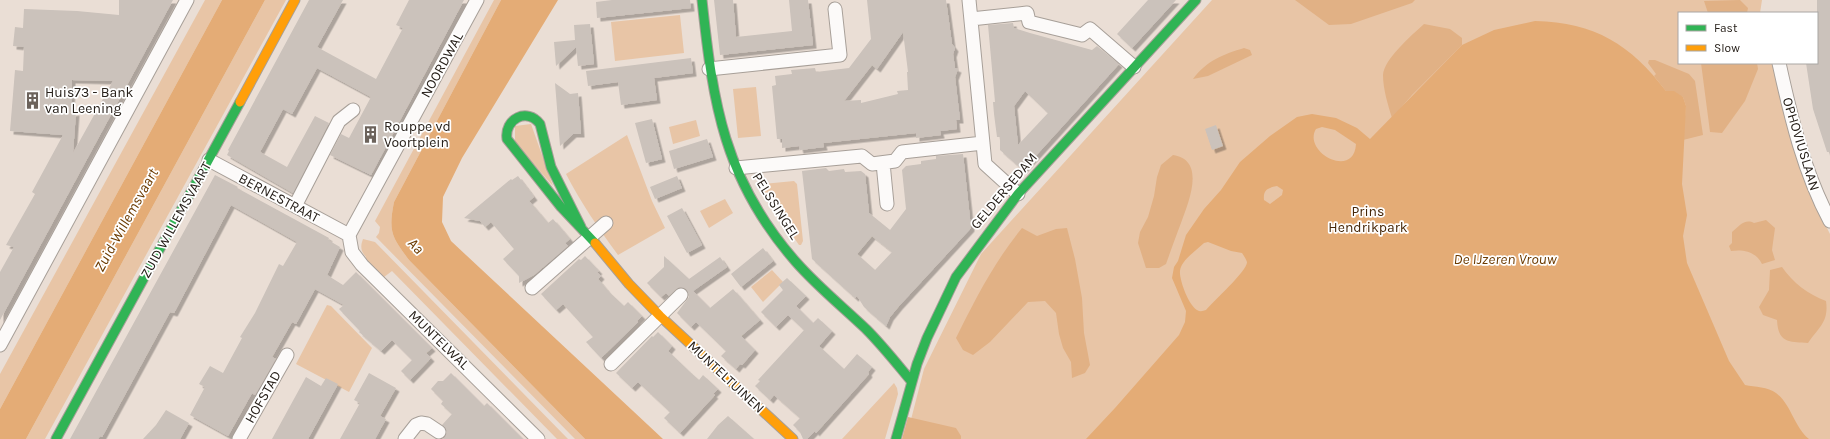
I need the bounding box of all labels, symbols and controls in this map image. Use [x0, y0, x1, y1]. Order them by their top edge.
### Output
legend [1678, 12, 1818, 64]
text: Fast [1714, 21, 1738, 35]
street label: NOORDWAL [417, 29, 467, 101]
text: Slow [1714, 41, 1740, 55]
place label: Huis73 - Bank van Leening [45, 84, 134, 117]
building icon: Huis73 - Bank van Leening [22, 90, 42, 110]
street label: OPHOVIUSLAAN [1779, 95, 1823, 193]
place label: Rouppe vd Voortplein [384, 118, 451, 151]
building icon: Rouppe vd Voortplein [361, 124, 381, 144]
street label: GELDERSEDAM [967, 149, 1041, 233]
street label: ZUID WILLEMSVAART [137, 159, 215, 281]
water label: Zuid-Willemsvaart [90, 164, 162, 275]
street label: PELSSINGEL [749, 169, 804, 243]
street label: BERNESTRAAT [236, 170, 322, 226]
park label: Prins Hendrikpark [1328, 203, 1408, 236]
water label: Aa [404, 234, 428, 258]
water label: De IJzeren Vrouw [1454, 250, 1558, 268]
street label: MUNTELWAL [405, 307, 473, 374]
street label: MUNTELTUINEN [684, 337, 768, 417]
street label: HOFSTAD [241, 368, 285, 426]

